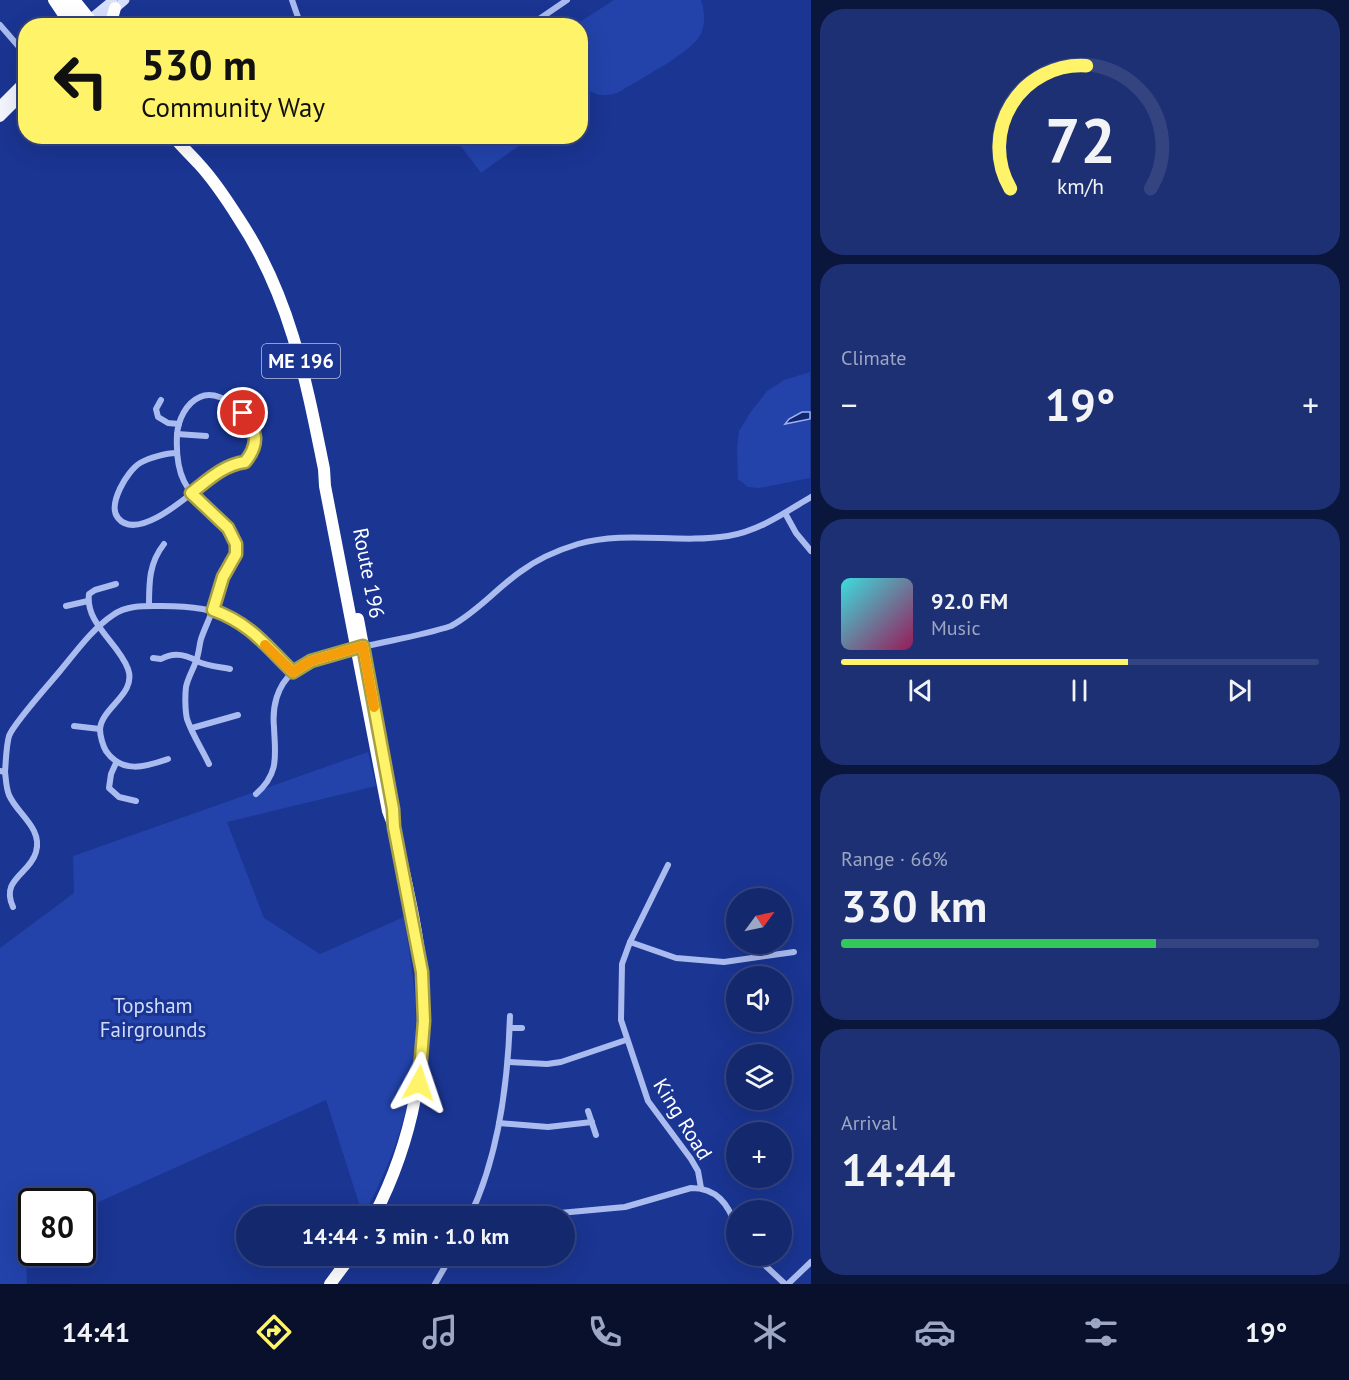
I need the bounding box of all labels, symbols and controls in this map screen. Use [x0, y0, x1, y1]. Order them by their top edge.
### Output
text: 530 m [141, 37, 257, 92]
icon: left [42, 42, 120, 120]
text: Community Way [141, 90, 325, 124]
text: 72 [1045, 99, 1115, 180]
text: km/h [1056, 172, 1103, 200]
road number: ME 196 [262, 344, 340, 378]
text: Climate [841, 345, 907, 371]
text: 19° [1045, 375, 1115, 433]
text: − [841, 383, 858, 426]
text: + [1302, 383, 1319, 426]
pin [217, 387, 268, 438]
icon: arrive [226, 396, 259, 429]
street label: Route 196 [347, 525, 391, 621]
text: 92.0 FM [931, 587, 1008, 615]
text: Music [931, 615, 980, 641]
icon: previous [904, 674, 937, 707]
icon: pause [1063, 674, 1096, 707]
icon: next [1223, 674, 1256, 707]
text: Range · 66% [841, 846, 948, 872]
text: 330 km [841, 876, 987, 934]
north arrow [726, 888, 792, 954]
map controls [726, 888, 792, 1266]
button: sound [726, 966, 792, 1032]
park label: Topsham Fairgrounds [100, 992, 206, 1043]
button: layers [726, 1044, 792, 1110]
position arrow [387, 1051, 451, 1115]
street label: King Road [647, 1073, 719, 1165]
text: Arrival [841, 1110, 897, 1136]
button: + [726, 1122, 792, 1188]
text: 14:44 [841, 1140, 955, 1198]
speed limit sign: 80 [18, 1188, 96, 1266]
button: − [726, 1200, 792, 1266]
text: 14:44 · 3 min · 1.0 km [302, 1222, 509, 1250]
icon: directions [253, 1311, 295, 1353]
icon: music [419, 1311, 461, 1353]
icon: phone [584, 1311, 626, 1353]
icon: climate [749, 1311, 791, 1353]
icon: car [914, 1311, 956, 1353]
icon: filters [1080, 1311, 1122, 1353]
text: 14:41 [62, 1315, 130, 1349]
text: 19° [1245, 1315, 1287, 1349]

